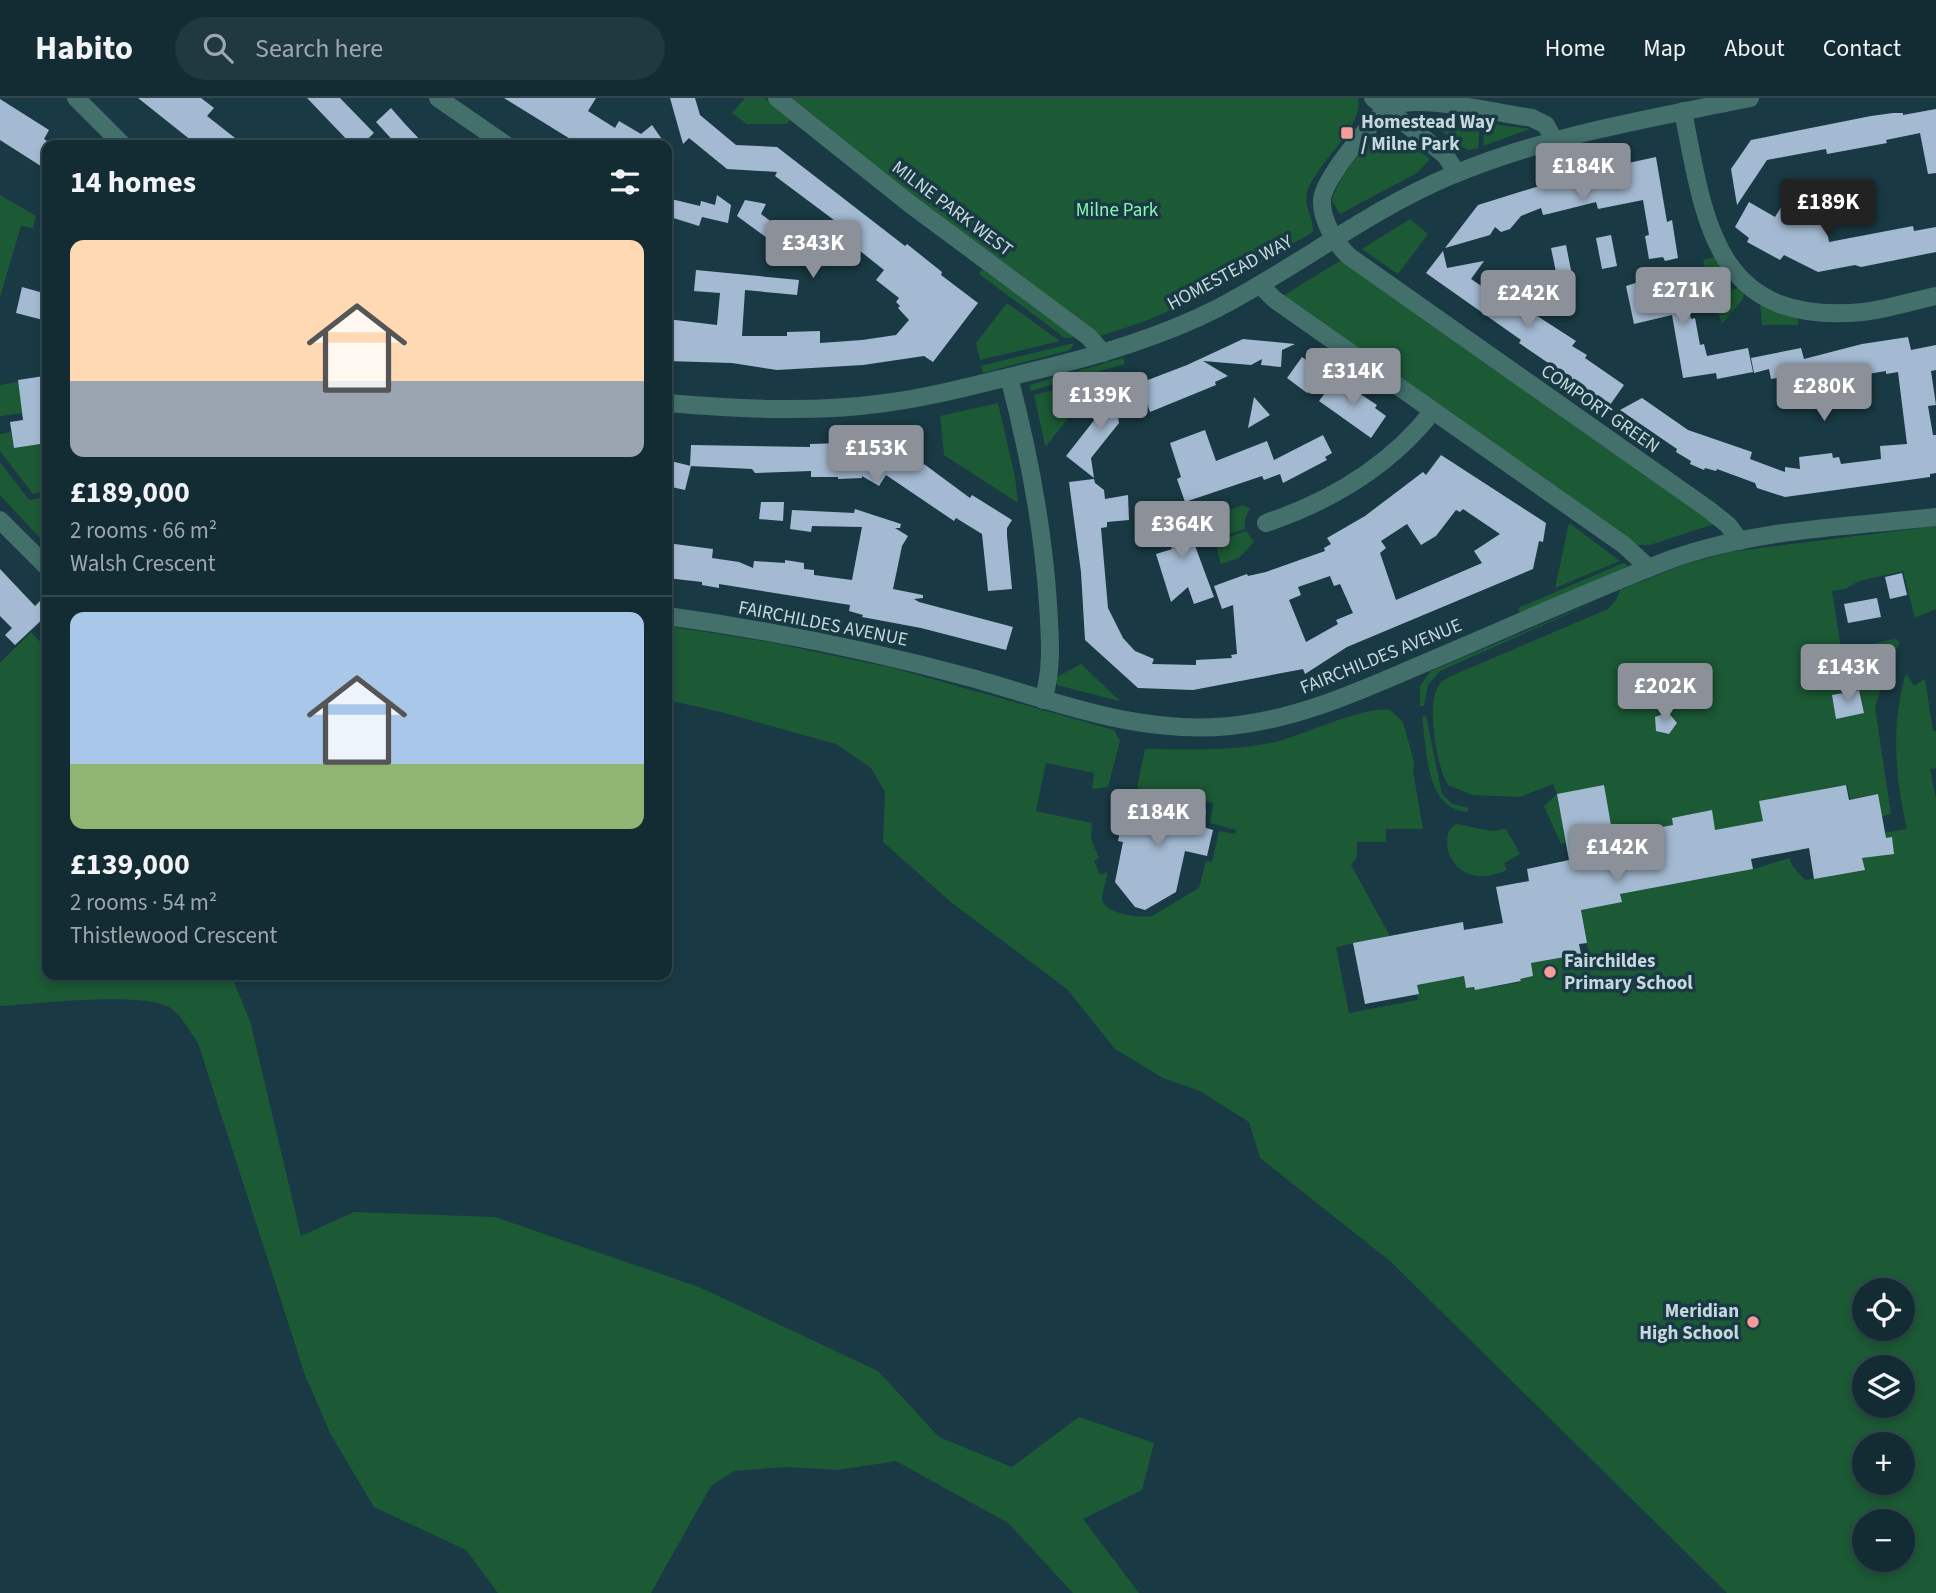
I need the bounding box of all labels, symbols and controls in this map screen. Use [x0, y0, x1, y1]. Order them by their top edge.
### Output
search box [175, 17, 665, 80]
text: Habito [35, 25, 133, 72]
icon: search [199, 29, 237, 67]
text: Search here [255, 30, 383, 67]
text: Home [1545, 31, 1605, 66]
text: Map [1643, 31, 1686, 66]
text: About [1724, 31, 1785, 66]
text: Contact [1823, 31, 1901, 66]
place label: Homestead Way / Milne Park [1361, 109, 1495, 158]
marker: Homestead Way / Milne Park [1339, 125, 1355, 141]
pin: £184K [1534, 144, 1632, 203]
text: £184K [1552, 149, 1614, 182]
street label: MILNE PARK WEST [886, 155, 1018, 263]
text: 14 homes [70, 161, 196, 204]
icon: filters [606, 163, 644, 201]
pin: £189K [1779, 180, 1877, 239]
text: £189K [1797, 185, 1859, 218]
park label: Milne Park [1076, 197, 1159, 224]
pin: £343K [764, 220, 862, 280]
text: £343K [782, 226, 844, 259]
street label: HOMESTEAD WAY [1162, 228, 1298, 317]
pin: £271K [1634, 268, 1732, 327]
pin: £242K [1479, 271, 1577, 330]
text: £271K [1652, 273, 1714, 306]
text: £242K [1497, 276, 1559, 309]
icon: home [294, 285, 420, 411]
pin: £314K [1304, 348, 1402, 408]
text: £314K [1322, 354, 1384, 387]
street label: COMPORT GREEN [1535, 358, 1665, 460]
pin: £280K [1775, 364, 1873, 423]
text: £280K [1793, 369, 1855, 402]
pin: £139K [1051, 372, 1149, 432]
text: £139K [1069, 378, 1131, 411]
pin: £153K [827, 426, 925, 485]
text: £153K [845, 431, 907, 464]
text: £189,000 [70, 471, 190, 514]
pin: £364K [1133, 502, 1231, 561]
text: £364K [1151, 507, 1213, 540]
text: 2 rooms · 66 m² [70, 514, 217, 547]
text: Walsh Crescent [70, 547, 216, 580]
street label: FAIRCHILDES AVENUE [736, 594, 910, 654]
street label: FAIRCHILDES AVENUE [1296, 612, 1466, 702]
pin: £143K [1799, 644, 1897, 704]
text: £143K [1817, 650, 1879, 683]
icon: home [294, 657, 420, 783]
pin: £202K [1616, 664, 1714, 723]
text: £202K [1634, 669, 1696, 702]
pin: £184K [1109, 790, 1207, 849]
text: £184K [1127, 795, 1189, 828]
pin: £142K [1568, 824, 1666, 884]
text: £142K [1586, 830, 1648, 863]
text: £139,000 [70, 843, 190, 886]
text: 2 rooms · 54 m² [70, 886, 217, 919]
text: Thistlewood Crescent [70, 919, 277, 952]
place label: Fairchildes Primary School [1564, 948, 1693, 997]
marker: Fairchildes Primary School [1542, 964, 1558, 980]
map controls [1852, 1278, 1915, 1572]
button: locate [1852, 1278, 1915, 1341]
place label: Meridian High School [1639, 1298, 1740, 1347]
marker: Meridian High School [1745, 1314, 1761, 1330]
button: layers [1852, 1355, 1915, 1418]
button: + [1852, 1432, 1915, 1495]
button: − [1852, 1509, 1915, 1572]

